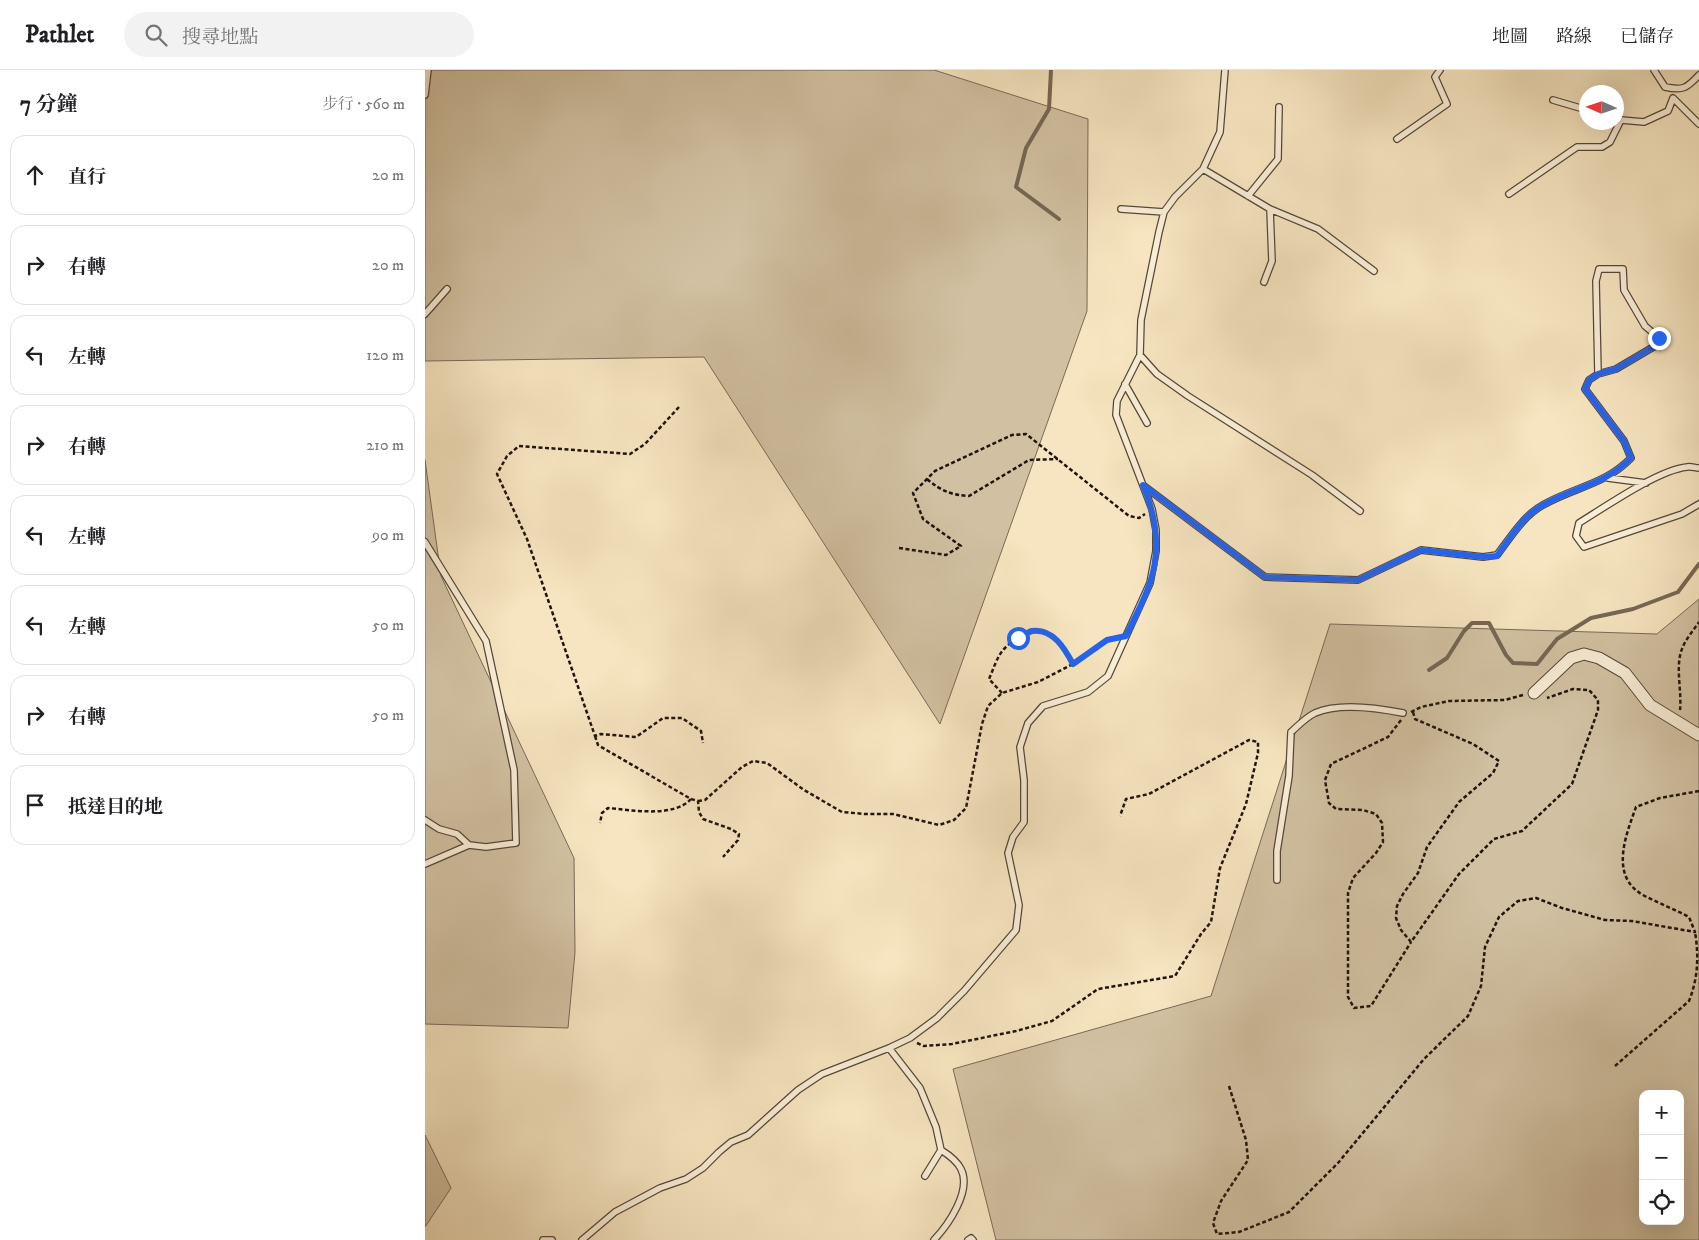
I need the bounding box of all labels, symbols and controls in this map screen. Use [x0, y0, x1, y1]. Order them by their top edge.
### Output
search box [124, 12, 474, 57]
text: Pathlet [25, 20, 94, 50]
icon: search [142, 21, 170, 49]
text: 搜尋地點 [182, 26, 258, 49]
text: 地圖 [1492, 26, 1528, 48]
text: 路線 [1556, 26, 1592, 48]
text: 已儲存 [1620, 26, 1674, 48]
north arrow [1579, 85, 1624, 130]
text: 7 分鐘 [20, 92, 78, 118]
text: 步行 · 560 m [322, 94, 405, 114]
icon: ahead [21, 161, 49, 189]
text: 20 m [372, 165, 404, 185]
text: 直行 [68, 166, 106, 189]
icon: right [21, 251, 49, 279]
text: 20 m [372, 255, 404, 275]
text: 右轉 [68, 256, 106, 279]
route end [1648, 327, 1671, 350]
icon: left [21, 341, 49, 369]
text: 120 m [366, 345, 404, 365]
text: 左轉 [68, 346, 106, 369]
icon: right [21, 431, 49, 459]
text: 210 m [366, 435, 404, 455]
text: 右轉 [68, 436, 106, 459]
icon: left [21, 521, 49, 549]
text: 90 m [372, 525, 404, 545]
text: 左轉 [68, 526, 106, 549]
icon: left [21, 611, 49, 639]
text: 50 m [372, 615, 404, 635]
text: 左轉 [68, 616, 106, 639]
route start [1007, 627, 1030, 650]
icon: right [21, 701, 49, 729]
text: 50 m [372, 705, 404, 725]
text: 右轉 [68, 706, 106, 729]
icon: arrive [21, 791, 49, 819]
text: 抵達目的地 [68, 796, 163, 819]
map controls [1639, 1090, 1684, 1225]
button: + [1639, 1090, 1684, 1135]
button: − [1639, 1135, 1684, 1180]
button: locate [1639, 1180, 1684, 1225]

